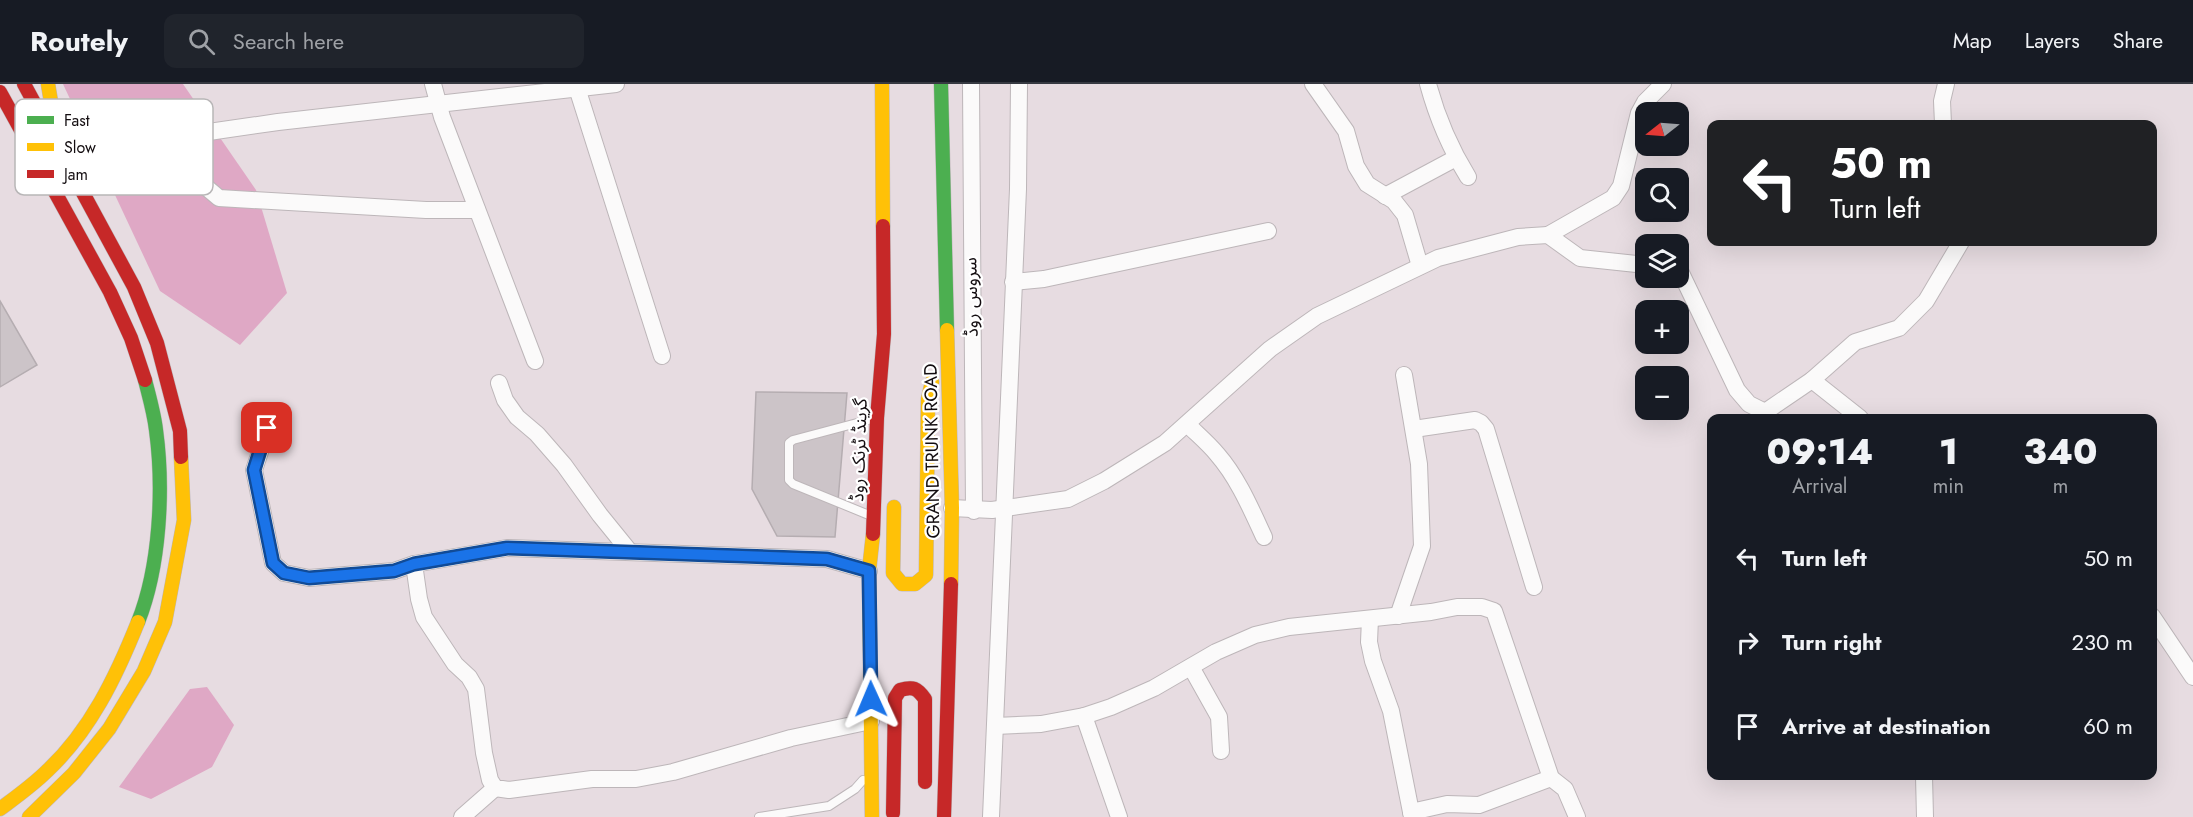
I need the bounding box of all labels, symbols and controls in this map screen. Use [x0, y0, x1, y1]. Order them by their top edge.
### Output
search box [164, 14, 584, 68]
text: Routely [30, 21, 128, 62]
icon: search [185, 25, 218, 58]
text: Search here [233, 25, 344, 57]
text: Map [1953, 26, 1992, 56]
text: Layers [2025, 26, 2080, 56]
text: Share [2113, 26, 2163, 56]
legend [15, 99, 213, 195]
north arrow [1635, 102, 1689, 156]
map controls [1635, 102, 1689, 420]
text: Fast [64, 109, 90, 132]
text: 50 m [1830, 133, 1932, 194]
text: Slow [64, 136, 96, 159]
icon: left [1731, 144, 1809, 222]
text: Jam [62, 163, 88, 186]
button: search [1635, 168, 1689, 222]
text: Turn left [1830, 189, 1920, 228]
button: layers [1635, 234, 1689, 288]
street label: سروس روڈ [957, 257, 985, 337]
button: + [1635, 300, 1689, 354]
street label: GRAND TRUNK ROAD [917, 363, 947, 539]
button: − [1635, 366, 1689, 420]
street label: گرینڈ ٹرنک روڈ [844, 397, 874, 502]
pin [241, 402, 292, 453]
icon: arrive [250, 411, 283, 444]
text: 09:14 [1766, 425, 1873, 477]
text: 1 [1939, 425, 1958, 477]
text: 340 [2024, 425, 2098, 477]
text: Arrival [1792, 472, 1847, 501]
text: min [1933, 472, 1964, 501]
text: m [2053, 472, 2068, 501]
icon: left [1731, 542, 1764, 575]
text: Turn left [1782, 542, 1867, 574]
text: 50 m [2084, 542, 2133, 574]
icon: right [1731, 626, 1764, 659]
text: Turn right [1782, 626, 1882, 658]
text: 230 m [2072, 626, 2133, 658]
position arrow [839, 667, 903, 731]
icon: arrive [1731, 710, 1764, 743]
text: Arrive at destination [1782, 710, 1991, 742]
text: 60 m [2083, 710, 2133, 742]

